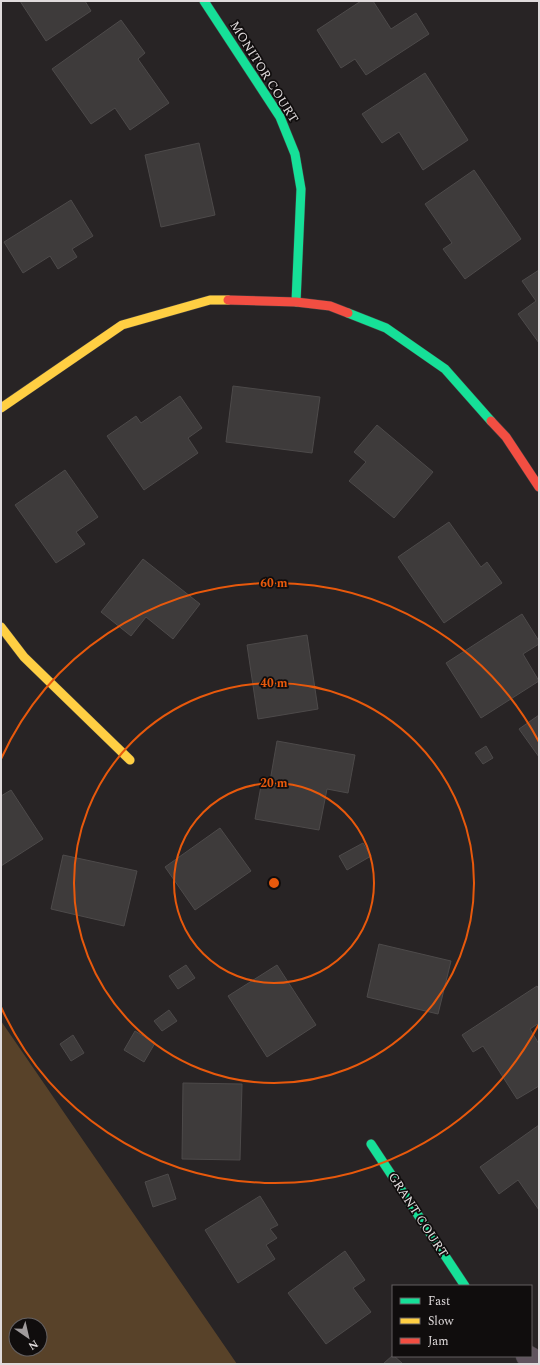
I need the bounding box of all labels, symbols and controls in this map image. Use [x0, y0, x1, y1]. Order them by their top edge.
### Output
street label: MONITOR COURT [225, 17, 304, 127]
text: 60 m [260, 574, 288, 593]
text: 40 m [260, 674, 288, 693]
text: 20 m [260, 774, 288, 793]
centre of rings [267, 876, 281, 890]
street label: GRANT COURT [383, 1168, 453, 1262]
legend [392, 1285, 532, 1357]
text: Fast [428, 1292, 450, 1311]
text: Slow [428, 1312, 454, 1331]
north arrow [8, 1317, 48, 1357]
text: Jam [428, 1332, 449, 1351]
text: N [25, 1335, 42, 1354]

